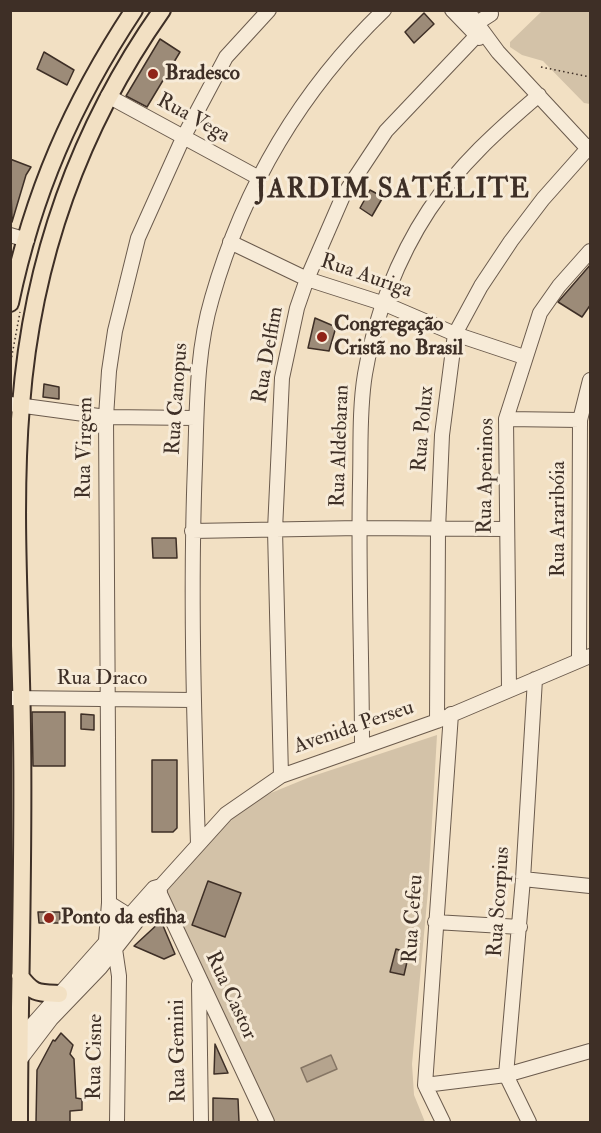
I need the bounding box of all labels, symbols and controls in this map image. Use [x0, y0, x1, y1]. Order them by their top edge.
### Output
place label: Bradesco [165, 61, 240, 87]
marker: Bradesco [146, 67, 160, 81]
street label: Rua Vega [152, 89, 234, 149]
district label: JARDIM SATÉLITE [255, 175, 531, 207]
street label: Rua Auriga [317, 250, 415, 304]
street label: Rua Delfim [248, 305, 290, 405]
place label: Congregação Cristã no Brasil [334, 312, 463, 362]
marker: Congregação Cristã no Brasil [315, 330, 329, 344]
street label: Rua Canopus [162, 342, 194, 456]
street label: Rua Aldebaran [326, 384, 356, 508]
street label: Rua Polux [408, 385, 440, 473]
street label: Rua Virgem [73, 397, 99, 499]
street label: Rua Apeninos [473, 418, 501, 534]
street label: Rua Araribóia [546, 461, 572, 577]
street label: Rua Draco [57, 666, 147, 692]
street label: Avenida Perseu [291, 696, 417, 760]
street label: Rua Scorpius [484, 846, 516, 958]
street label: Rua Cefeu [398, 874, 430, 964]
place label: Ponto da esfiha [61, 905, 185, 931]
marker: Ponto da esfiha [42, 911, 56, 925]
street label: Rua Castor [199, 948, 261, 1044]
street label: Rua Gemini [165, 999, 193, 1103]
street label: Rua Cisne [83, 1014, 109, 1100]

